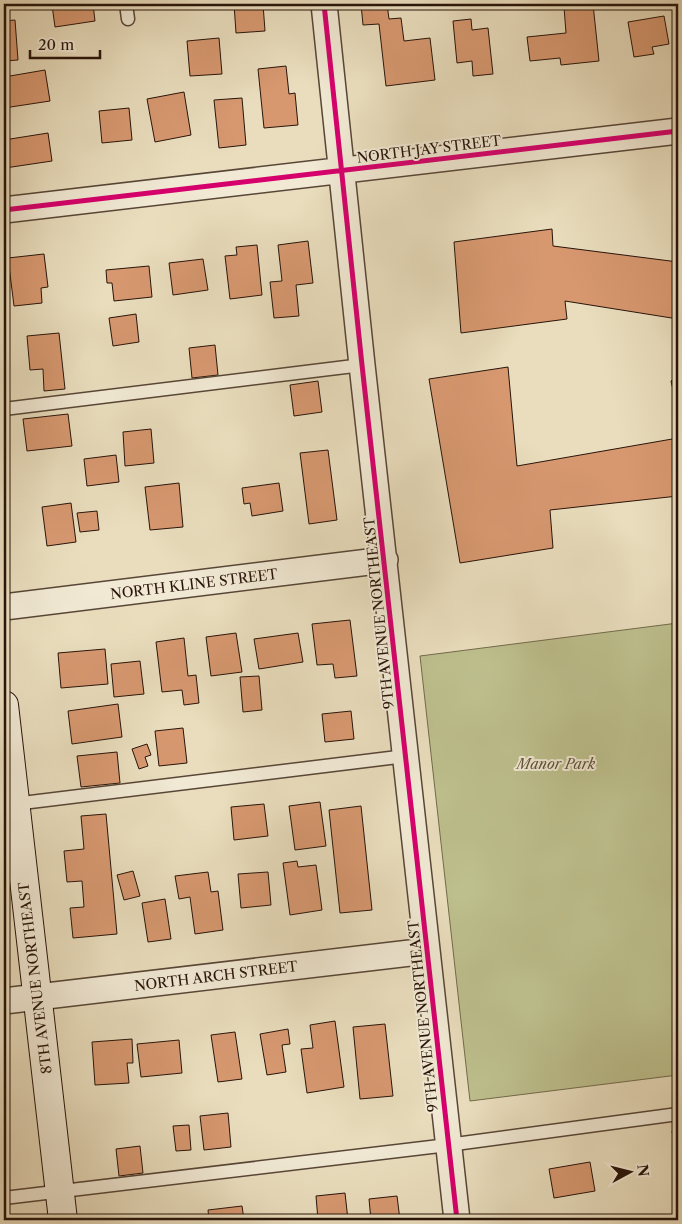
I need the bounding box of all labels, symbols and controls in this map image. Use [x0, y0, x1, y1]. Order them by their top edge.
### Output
scale bar [30, 28, 100, 60]
text: 20 m [38, 35, 74, 54]
street label: NORTH JAY STREET [356, 131, 503, 167]
street label: 9TH AVENUE NORTHEAST [360, 516, 398, 710]
street label: NORTH KLINE STREET [109, 565, 279, 603]
park label: Manor Park [515, 755, 596, 773]
street label: 8TH AVENUE NORTHEAST [14, 881, 56, 1075]
street label: 9TH AVENUE NORTHEAST [404, 919, 442, 1113]
street label: NORTH ARCH STREET [133, 957, 299, 995]
north arrow [604, 1146, 654, 1196]
text: N [633, 1163, 653, 1178]

